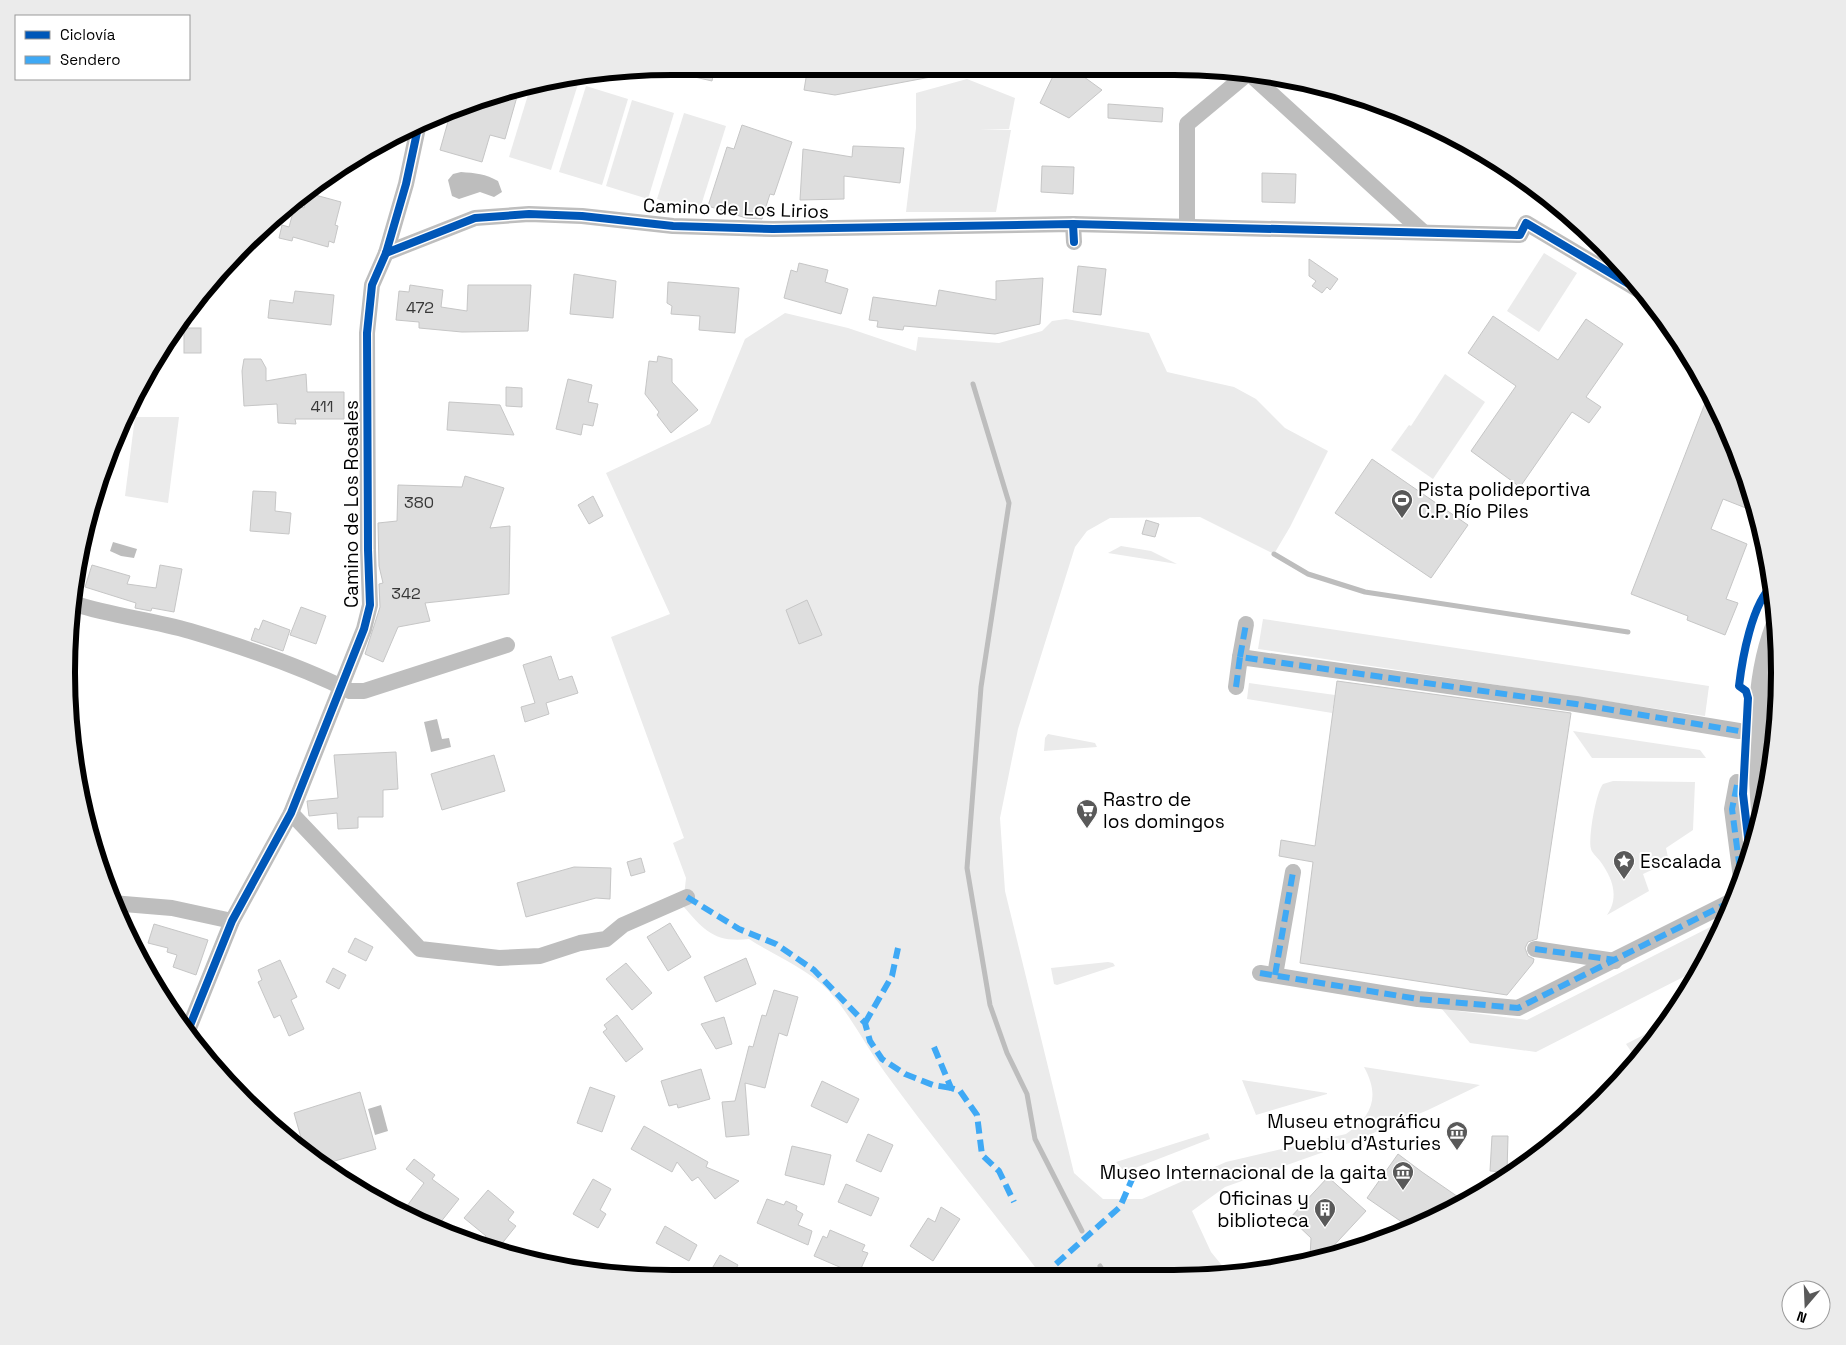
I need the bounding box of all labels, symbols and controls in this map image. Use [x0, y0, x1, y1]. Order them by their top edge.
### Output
legend [15, 15, 190, 80]
text: Ciclovía [60, 25, 116, 44]
text: Sendero [60, 50, 120, 69]
street label: Camino de Los Lirios [642, 193, 830, 224]
house number: 472 [406, 297, 434, 318]
house number: 411 [311, 396, 333, 417]
street label: Camino de Los Rosales [339, 400, 364, 608]
place label: Pista polideportiva C.P. Río Piles [1418, 477, 1591, 524]
sports icon: Pista polideportiva C.P. Río Piles [1390, 488, 1414, 519]
house number: 380 [404, 492, 434, 513]
house number: 342 [391, 583, 421, 604]
place label: Rastro de los domingos [1103, 787, 1225, 834]
supermarket icon: Rastro de los domingos [1075, 798, 1099, 829]
place icon: Escalada [1612, 849, 1636, 880]
place label: Escalada [1640, 849, 1722, 874]
place label: Museu etnográficu Pueblu d'Asturies [1267, 1109, 1441, 1156]
museum icon: Museu etnográficu Pueblu d'Asturies [1445, 1120, 1469, 1151]
place label: Museo Internacional de la gaita [1100, 1160, 1387, 1185]
museum icon: Museo Internacional de la gaita [1391, 1160, 1415, 1191]
place label: Oficinas y biblioteca [1217, 1186, 1309, 1233]
building icon: Oficinas y biblioteca [1313, 1197, 1337, 1228]
north arrow [1781, 1280, 1831, 1330]
text: N [1794, 1307, 1809, 1327]

